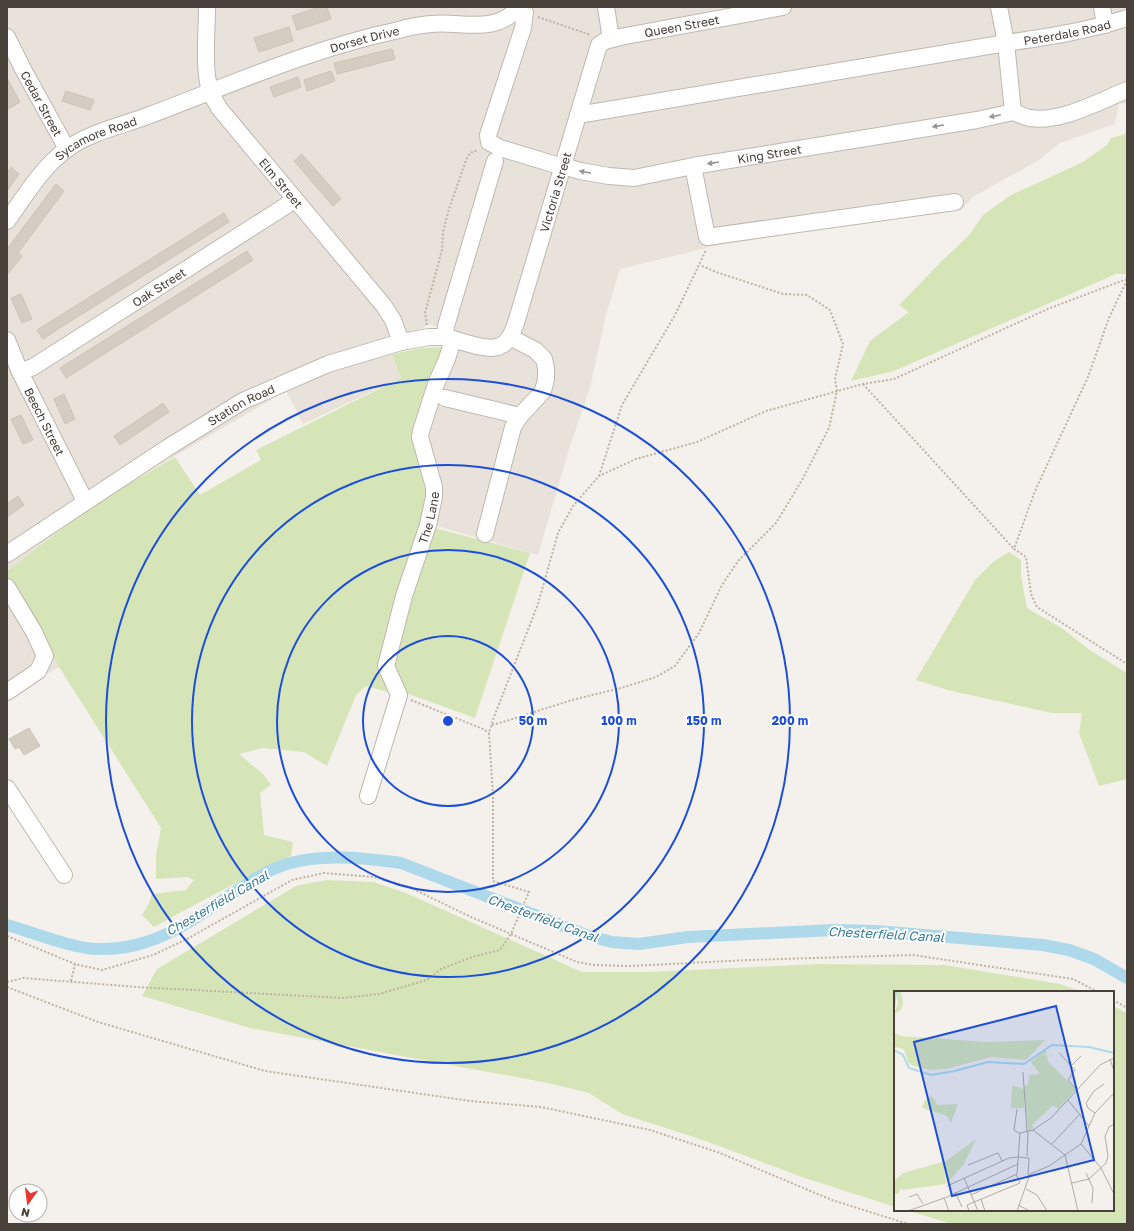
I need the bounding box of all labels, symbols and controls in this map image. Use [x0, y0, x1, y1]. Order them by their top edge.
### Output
street label: Queen Street [643, 11, 721, 40]
street label: Peterdale Road [1022, 16, 1112, 48]
street label: Dorset Drive [328, 23, 401, 55]
street label: Cedar Street [18, 68, 66, 139]
street label: Sycamore Road [51, 113, 139, 163]
one-way arrow [989, 113, 1001, 119]
one-way arrow [932, 123, 944, 129]
street label: King Street [736, 141, 803, 166]
street label: Victoria Street [536, 150, 574, 234]
street label: Elm Street [256, 155, 307, 211]
one-way arrow [707, 160, 719, 166]
one-way arrow [579, 168, 591, 174]
street label: Oak Street [129, 264, 189, 310]
street label: Station Road [205, 381, 277, 429]
street label: Beech Street [21, 385, 69, 458]
street label: The Lane [415, 492, 442, 546]
text: 50 m [519, 713, 547, 728]
text: 100 m [601, 713, 637, 728]
text: 150 m [687, 713, 721, 728]
text: 200 m [772, 713, 808, 728]
centre of rings [441, 714, 455, 728]
water label: Chesterfield Canal [163, 867, 272, 939]
water label: Chesterfield Canal [486, 891, 601, 946]
water label: Chesterfield Canal [828, 923, 945, 945]
inset map [894, 991, 1114, 1211]
north arrow [8, 1183, 48, 1223]
text: N [20, 1206, 31, 1221]

